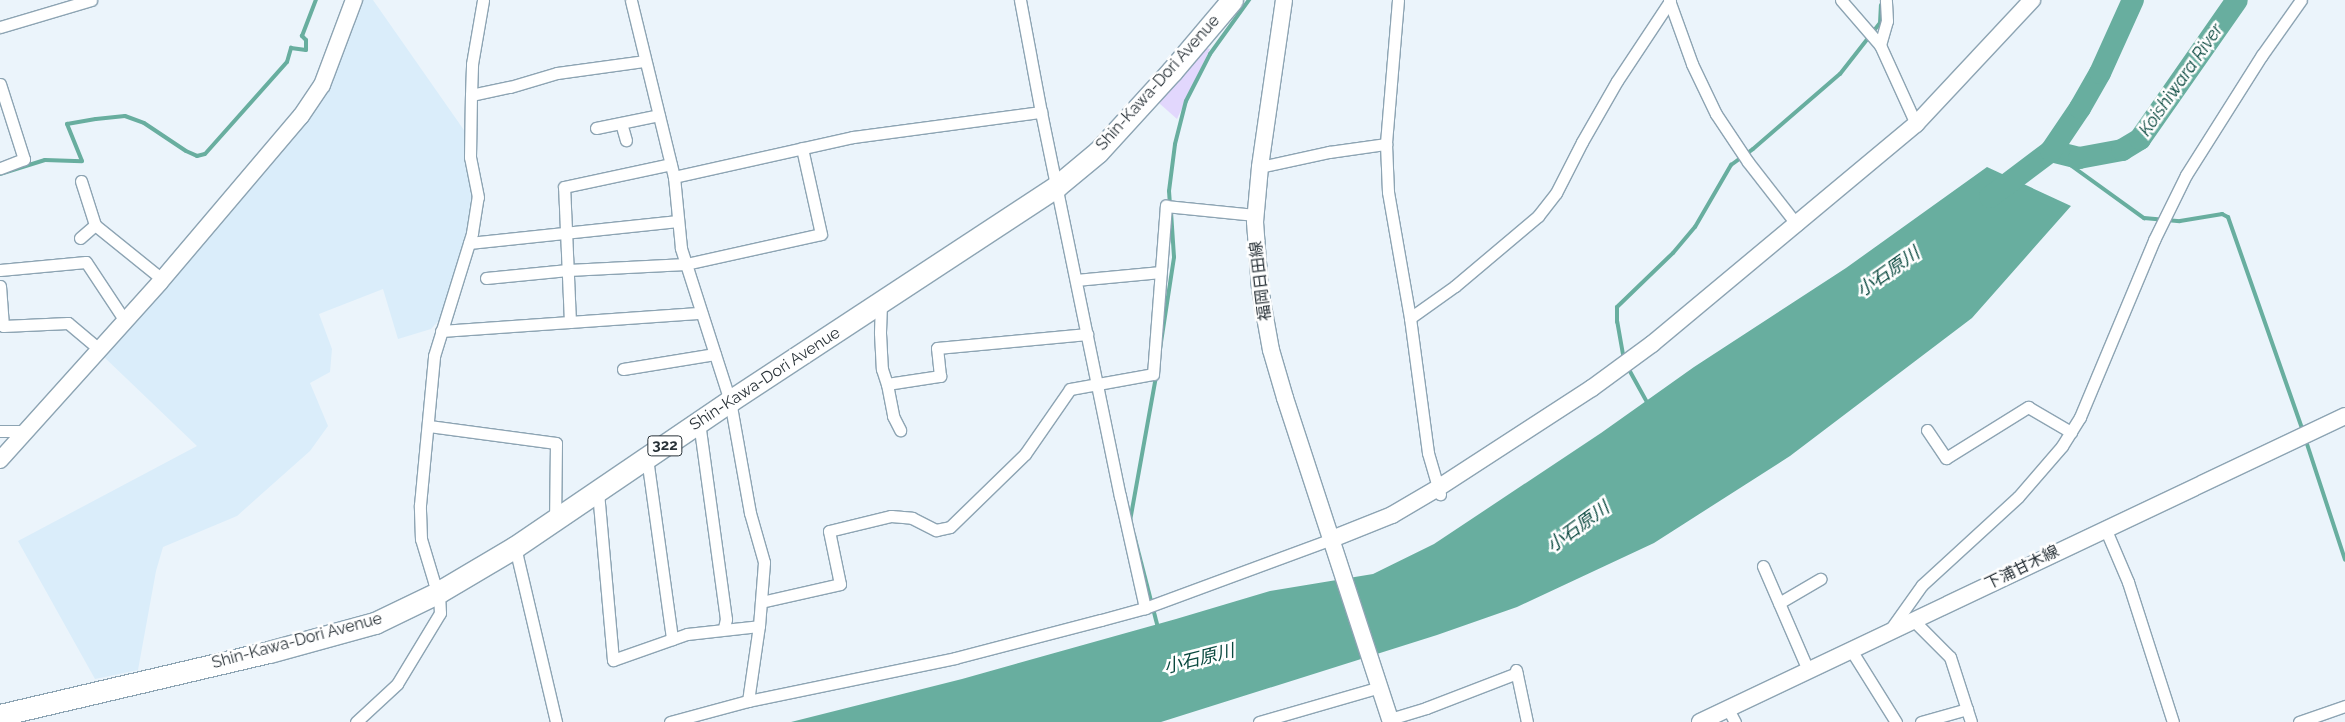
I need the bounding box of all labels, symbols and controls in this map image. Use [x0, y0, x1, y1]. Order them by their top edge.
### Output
street label: Shin-Kawa-Dori Avenue [1092, 11, 1224, 155]
water label: Koishiwara River [2134, 20, 2228, 140]
street label: 福岡日田線 [1247, 240, 1275, 322]
water label: 小石原川 [1852, 243, 1924, 301]
street label: Shin-Kawa-Dori Avenue [686, 323, 844, 435]
road number: 322 [646, 434, 684, 458]
water label: 小石原川 [1543, 497, 1613, 557]
street label: 下浦甘木線 [1982, 542, 2062, 594]
street label: Shin-Kawa-Dori Avenue [210, 609, 384, 673]
water label: 小石原川 [1161, 640, 1237, 678]

